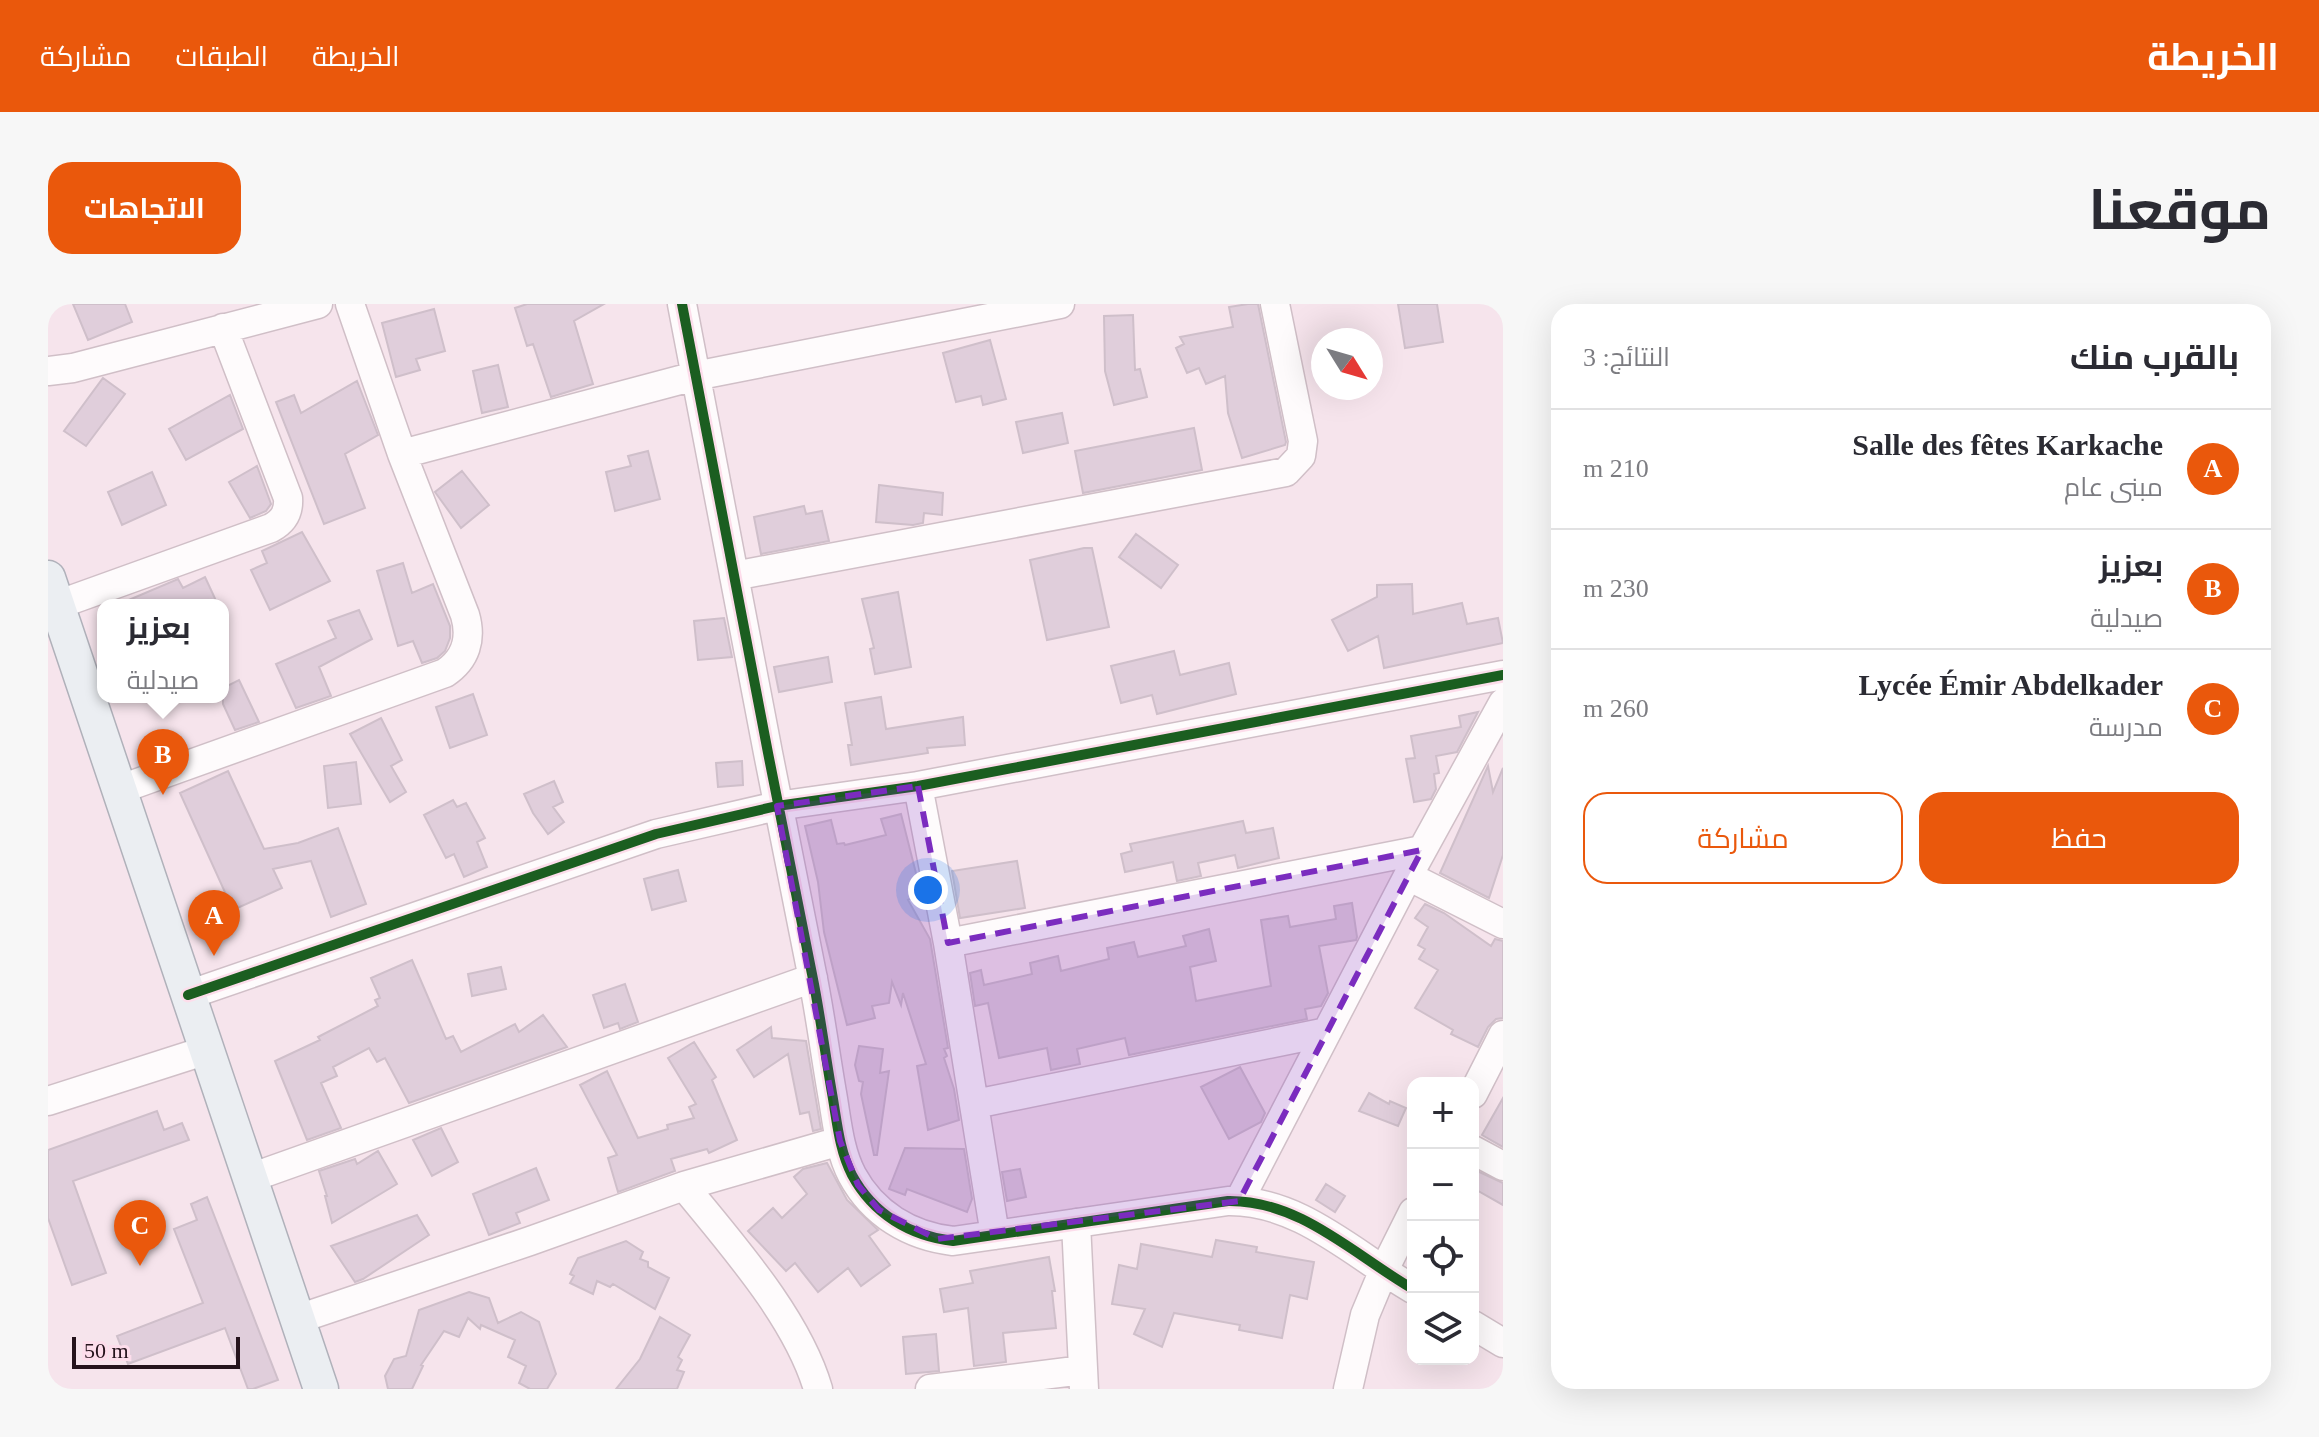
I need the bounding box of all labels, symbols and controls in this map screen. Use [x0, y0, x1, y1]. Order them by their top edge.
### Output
text: الخريطة [2147, 36, 2279, 78]
text: مشاركة [40, 41, 131, 72]
text: الطبقات [175, 41, 268, 72]
text: الخريطة [312, 41, 399, 72]
button: الاتجاهات [48, 162, 241, 254]
text: موقعنا [2088, 179, 2271, 241]
north arrow [1311, 328, 1383, 400]
text: بالقرب منك [2070, 339, 2239, 376]
text: النتائج: 3 [1583, 343, 1670, 372]
text: Salle des fêtes Karkache [1852, 428, 2163, 461]
text: 210 m [1583, 454, 1649, 483]
text: A [2204, 454, 2222, 483]
text: مبنى عام [2064, 473, 2163, 502]
text: بعزيز [2099, 549, 2163, 582]
text: 230 m [1583, 574, 1649, 603]
text: B [2204, 574, 2222, 603]
popup [97, 599, 229, 703]
text: صيدلية [2090, 604, 2163, 633]
text: بعزيز [127, 611, 191, 644]
text: صيدلية [127, 666, 199, 695]
text: Lycée Émir Abdelkader [1859, 668, 2163, 701]
text: 260 m [1583, 694, 1649, 723]
text: C [2204, 694, 2222, 723]
text: مدرسة [2089, 713, 2163, 742]
pin: B [137, 729, 189, 795]
button: مشاركة [1583, 792, 1903, 884]
button: حفظ [1919, 792, 2239, 884]
your location [908, 870, 948, 910]
pin: A [188, 890, 240, 956]
map controls [1407, 1077, 1479, 1365]
button: + [1407, 1077, 1479, 1149]
button: − [1407, 1149, 1479, 1221]
pin: C [114, 1200, 166, 1266]
button: locate [1407, 1221, 1479, 1293]
button: layers [1407, 1293, 1479, 1365]
scale bar [72, 1333, 240, 1369]
text: 50 m [84, 1338, 129, 1363]

